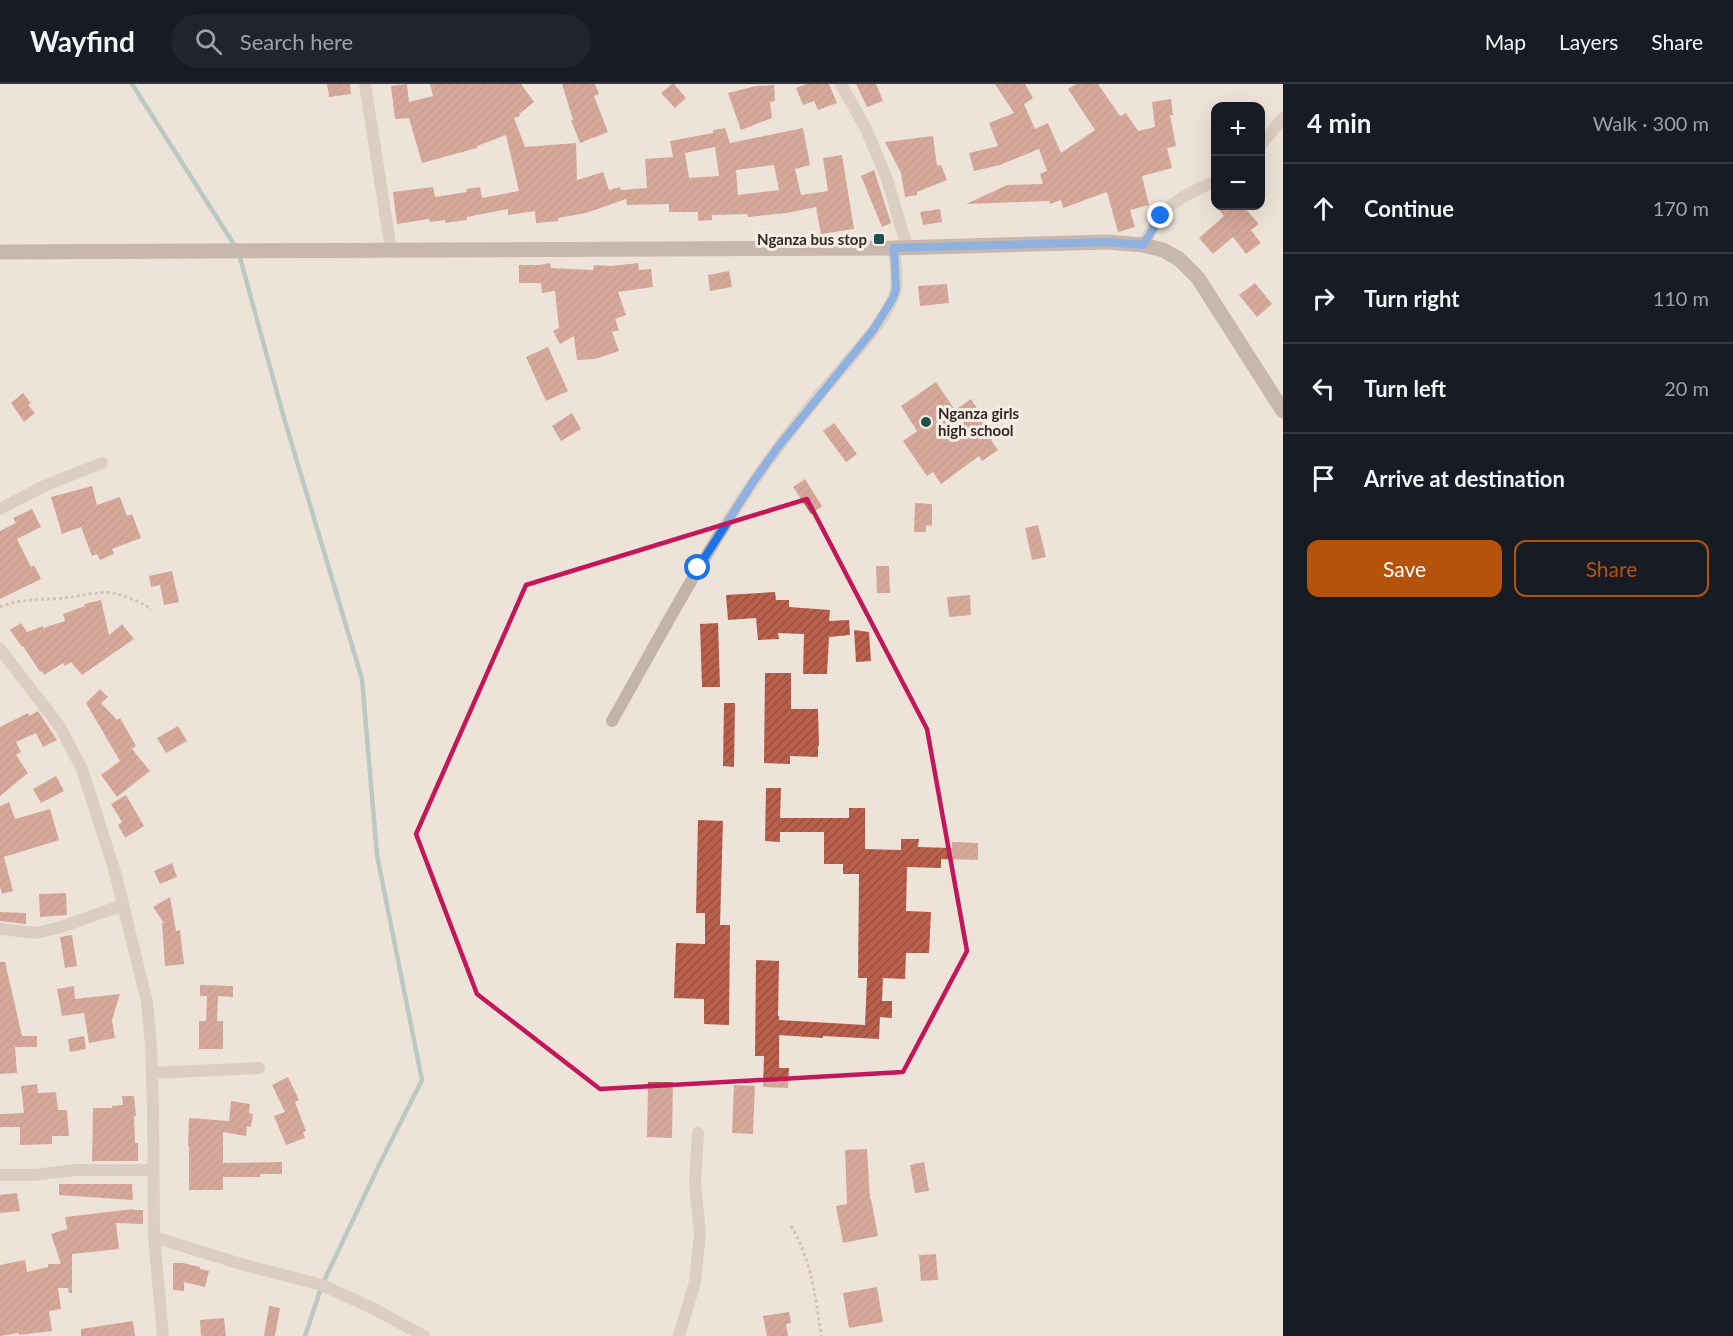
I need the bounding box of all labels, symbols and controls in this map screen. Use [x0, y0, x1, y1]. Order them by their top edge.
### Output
search box [171, 14, 591, 68]
text: Wayfind [30, 24, 135, 58]
icon: search [192, 25, 225, 58]
text: Search here [240, 28, 353, 55]
text: Map [1485, 29, 1526, 54]
text: Layers [1559, 29, 1618, 54]
text: Share [1651, 29, 1703, 54]
map controls [1211, 102, 1265, 210]
button: + [1211, 102, 1265, 156]
text: 4 min [1307, 107, 1371, 139]
text: Walk · 300 m [1593, 111, 1709, 135]
button: − [1211, 156, 1265, 210]
icon: ahead [1307, 192, 1340, 225]
text: Continue [1364, 195, 1454, 222]
text: 170 m [1653, 196, 1709, 220]
route end [1147, 202, 1173, 228]
place label: Nganza bus stop [757, 230, 867, 248]
marker: Nganza bus stop [872, 232, 886, 246]
icon: right [1307, 282, 1340, 315]
text: Turn right [1364, 285, 1459, 312]
text: 110 m [1653, 286, 1709, 310]
icon: left [1307, 372, 1340, 405]
text: Turn left [1364, 375, 1446, 402]
text: 20 m [1664, 376, 1709, 400]
place label: Nganza girls high school [938, 404, 1020, 439]
marker: Nganza girls high school [919, 415, 933, 429]
icon: arrive [1307, 462, 1340, 495]
text: Arrive at destination [1364, 465, 1565, 492]
button: Save [1307, 540, 1502, 597]
button: Share [1514, 540, 1709, 597]
route start [684, 554, 710, 580]

